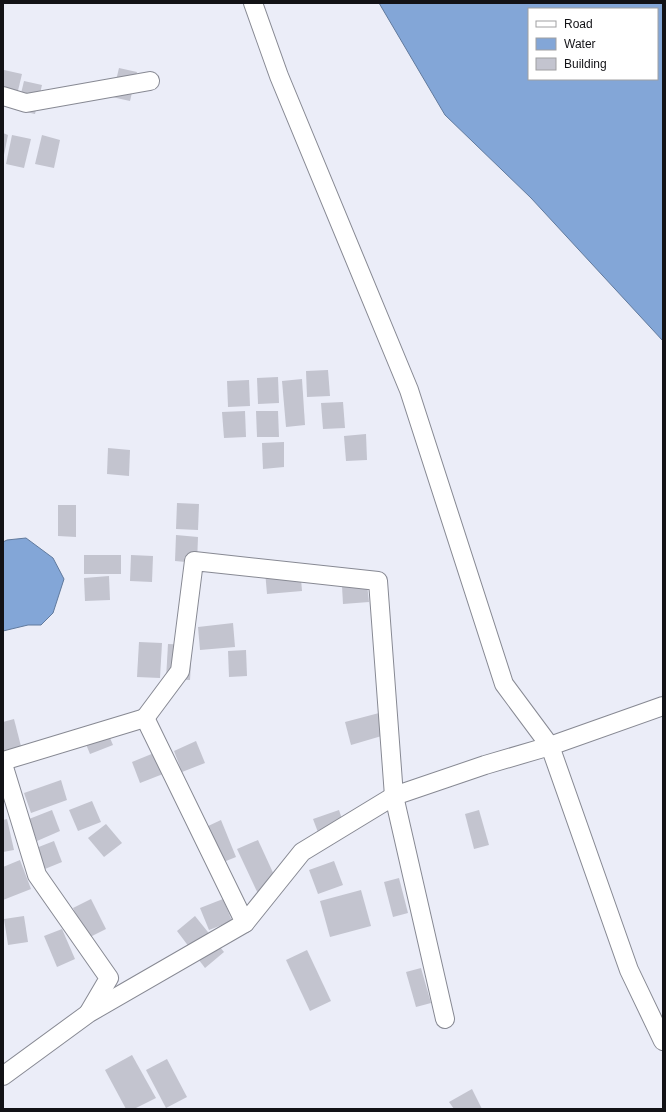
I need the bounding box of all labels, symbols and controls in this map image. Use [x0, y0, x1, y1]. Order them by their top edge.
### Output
legend [528, 8, 658, 80]
text: Road [564, 17, 593, 31]
text: Water [564, 37, 596, 51]
text: Building [564, 57, 607, 71]

